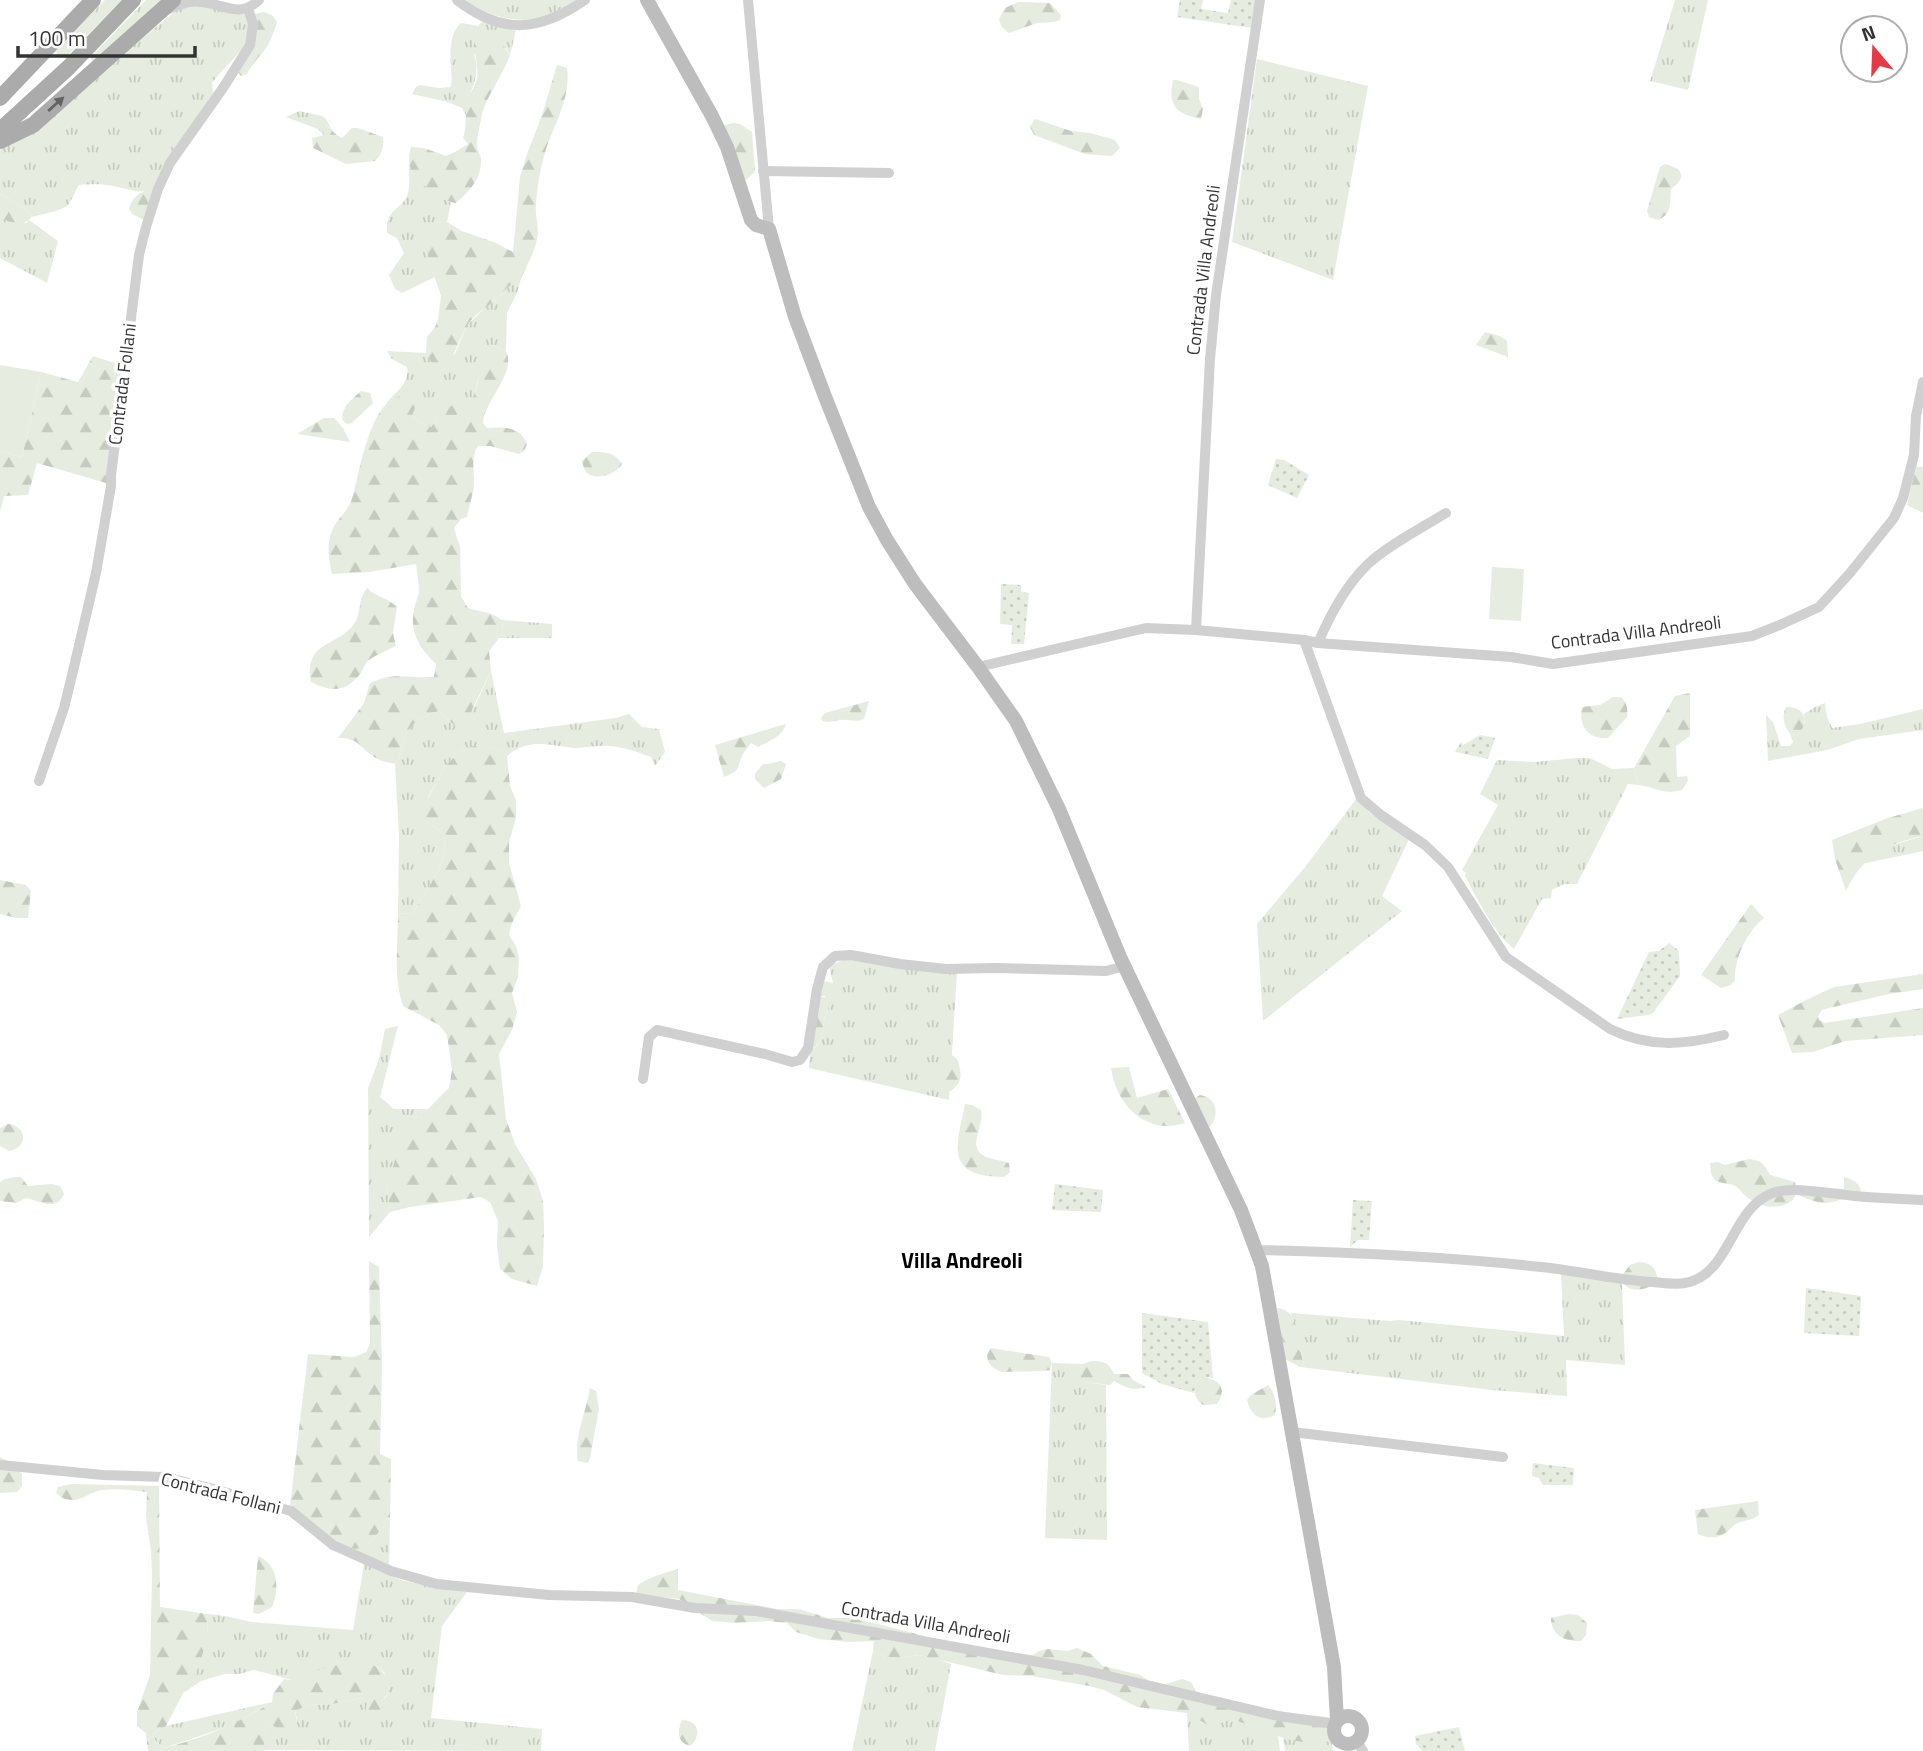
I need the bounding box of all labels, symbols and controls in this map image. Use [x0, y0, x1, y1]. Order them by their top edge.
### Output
scale bar [18, 14, 194, 58]
north arrow [1839, 14, 1909, 84]
text: N [1857, 17, 1879, 48]
text: 100 m [28, 22, 85, 54]
one-way arrow [48, 97, 65, 112]
street label: Contrada Villa Andreoli [1179, 183, 1227, 357]
street label: Contrada Follani [101, 322, 143, 446]
street label: Contrada Villa Andreoli [1549, 608, 1723, 656]
district label: Villa Andreoli [901, 1244, 1023, 1276]
street label: Contrada Follani [158, 1465, 284, 1521]
street label: Contrada Villa Andreoli [839, 1594, 1013, 1650]

